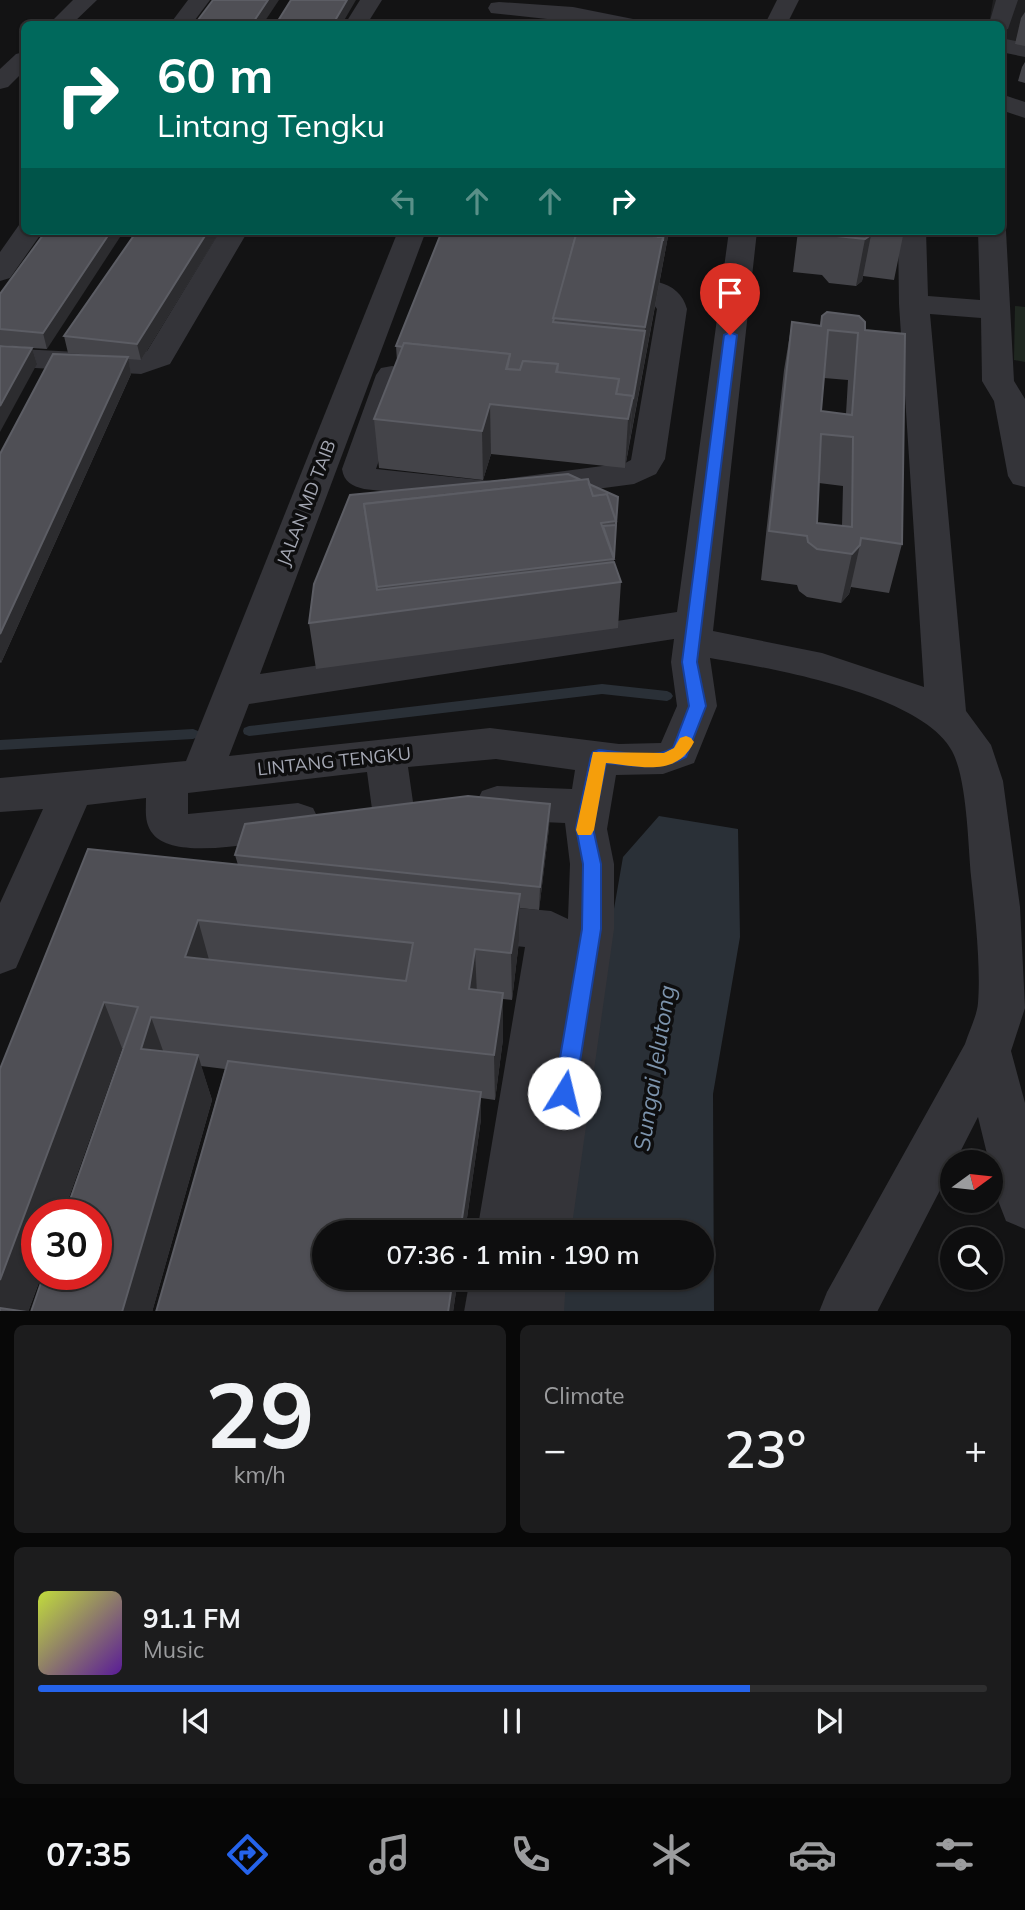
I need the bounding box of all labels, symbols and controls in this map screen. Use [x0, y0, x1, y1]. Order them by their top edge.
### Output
text: 60 m [157, 44, 273, 105]
icon: right [42, 49, 133, 140]
text: Lintang Tengku [157, 105, 385, 145]
icon: left [385, 182, 423, 220]
icon: ahead [458, 182, 496, 220]
icon: ahead [531, 182, 569, 220]
icon: right [604, 182, 642, 220]
pin [700, 263, 760, 335]
icon: arrive [711, 274, 749, 312]
street label: JALAN MD TAIB [271, 437, 341, 569]
street label: LINTANG TENGKU [256, 741, 412, 781]
water label: Sungai Jelutong [627, 983, 681, 1153]
position arrow [527, 1056, 601, 1130]
north arrow [940, 1150, 1003, 1213]
map controls [940, 1150, 1003, 1290]
speed limit sign: 30 [21, 1199, 112, 1290]
button: search [940, 1227, 1003, 1290]
text: 07:36 · 1 min · 190 m [386, 1238, 640, 1271]
text: 29 [205, 1357, 314, 1471]
text: Climate [544, 1381, 625, 1410]
text: 23° [724, 1416, 806, 1481]
text: − [544, 1425, 566, 1473]
text: + [964, 1425, 987, 1473]
text: km/h [234, 1460, 286, 1489]
text: 91.1 FM [143, 1602, 241, 1635]
text: Music [143, 1635, 204, 1664]
icon: previous [177, 1702, 215, 1740]
icon: pause [493, 1702, 531, 1740]
icon: next [810, 1702, 848, 1740]
icon: directions [223, 1830, 272, 1879]
icon: music [365, 1830, 414, 1879]
icon: phone [506, 1830, 555, 1879]
icon: climate [647, 1830, 696, 1879]
icon: car [788, 1830, 837, 1879]
icon: filters [930, 1830, 979, 1879]
text: 07:35 [46, 1834, 131, 1874]

